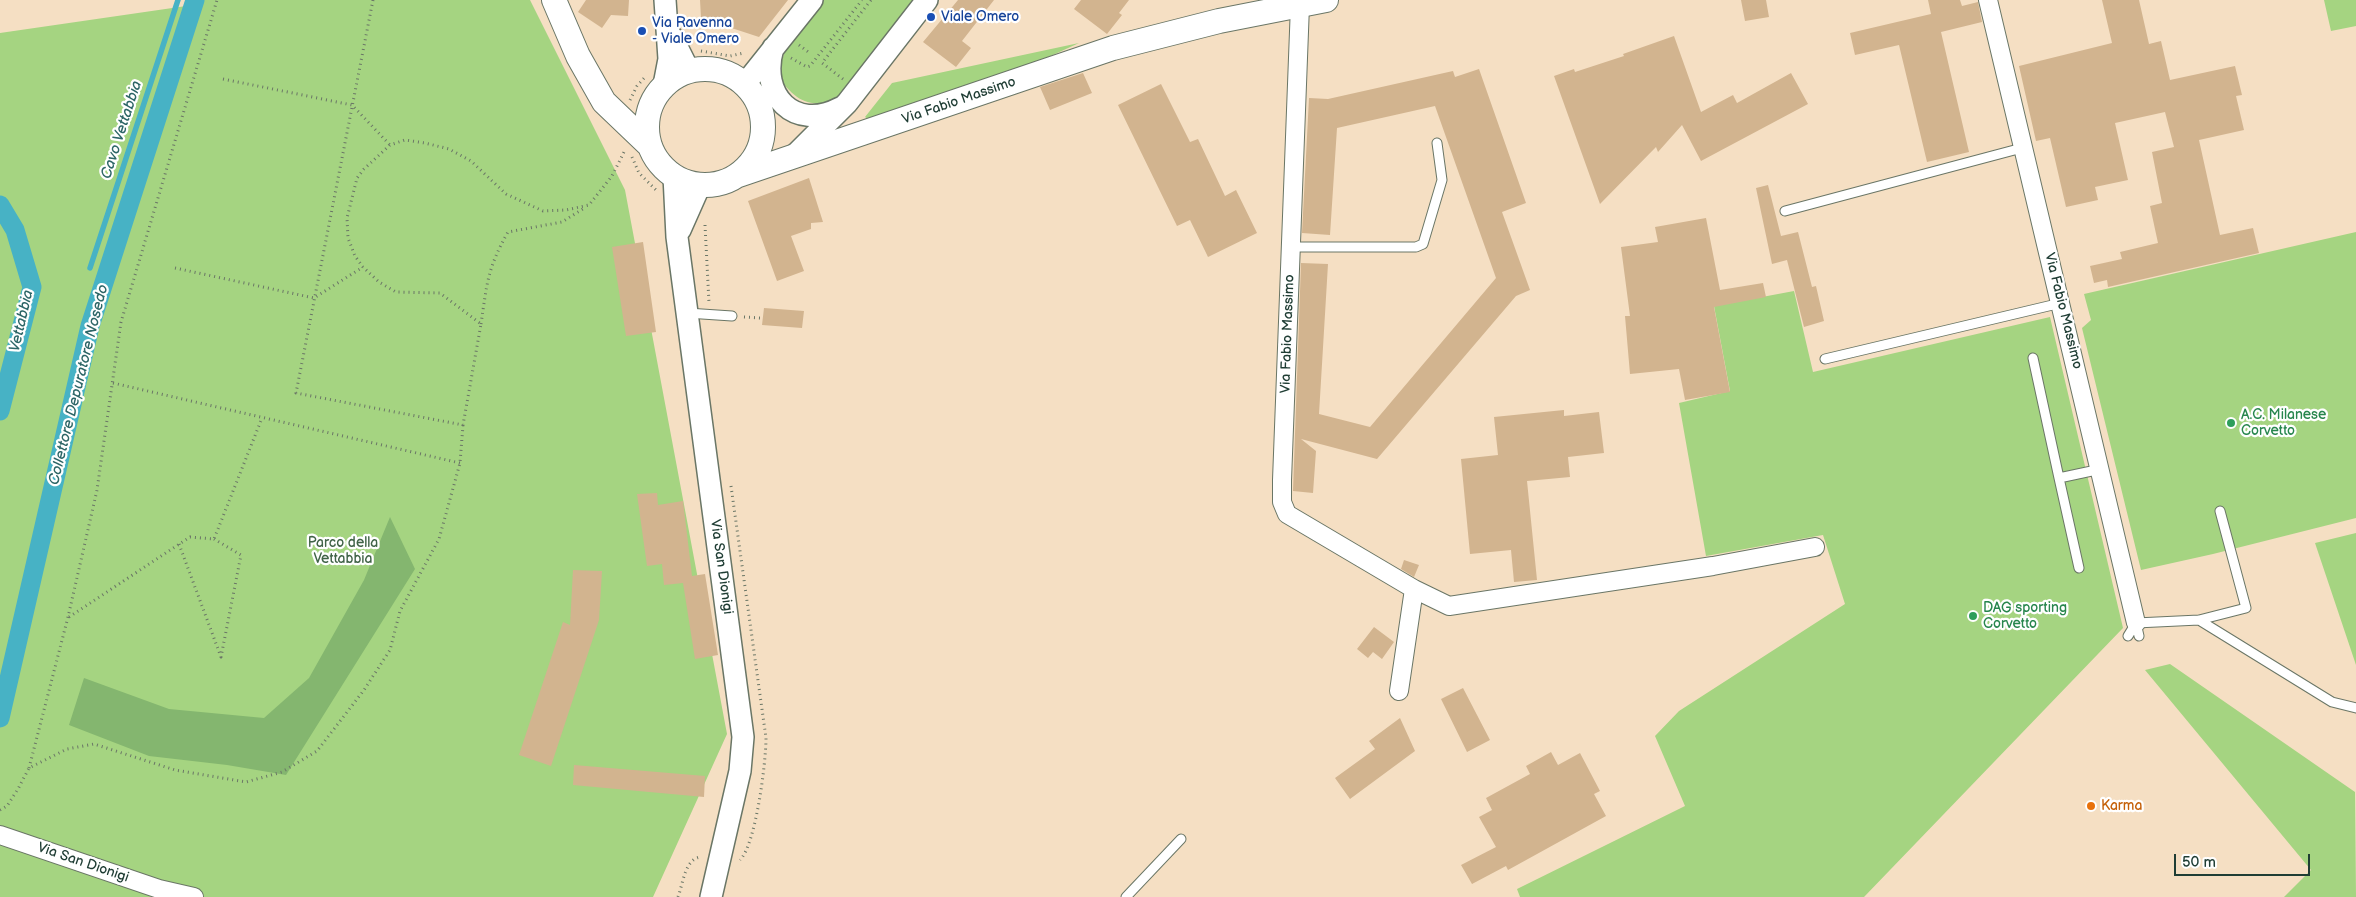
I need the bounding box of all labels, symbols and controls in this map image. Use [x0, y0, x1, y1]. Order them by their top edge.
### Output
place label: Viale Omero [941, 9, 1019, 25]
marker: Viale Omero [925, 11, 937, 23]
place label: Via Ravenna - Viale Omero [652, 15, 739, 48]
marker: Via Ravenna - Viale Omero [636, 25, 648, 37]
street label: Via Fabio Massimo [900, 74, 1018, 128]
water label: Cavo Vettabbia [98, 79, 146, 181]
street label: Via Fabio Massimo [2040, 251, 2086, 371]
street label: Via Fabio Massimo [1278, 274, 1298, 394]
water label: Collettore Depuratore Nosedo [45, 283, 113, 487]
water label: Vettabbia [6, 288, 38, 354]
place label: A.C. Milanese Corvetto [2241, 407, 2326, 440]
marker: A.C. Milanese Corvetto [2225, 417, 2237, 429]
street label: Via San Dionigi [706, 518, 736, 616]
park label: Parco della Vettabbia [308, 535, 378, 568]
place label: DAG sporting Corvetto [1983, 600, 2067, 632]
marker: DAG sporting Corvetto [1967, 610, 1979, 622]
place label: Karma [2101, 798, 2142, 814]
marker: Karma [2085, 800, 2097, 812]
street label: Via San Dionigi [35, 839, 131, 887]
scale bar [2176, 844, 2312, 876]
text: 50 m [2182, 853, 2216, 872]

